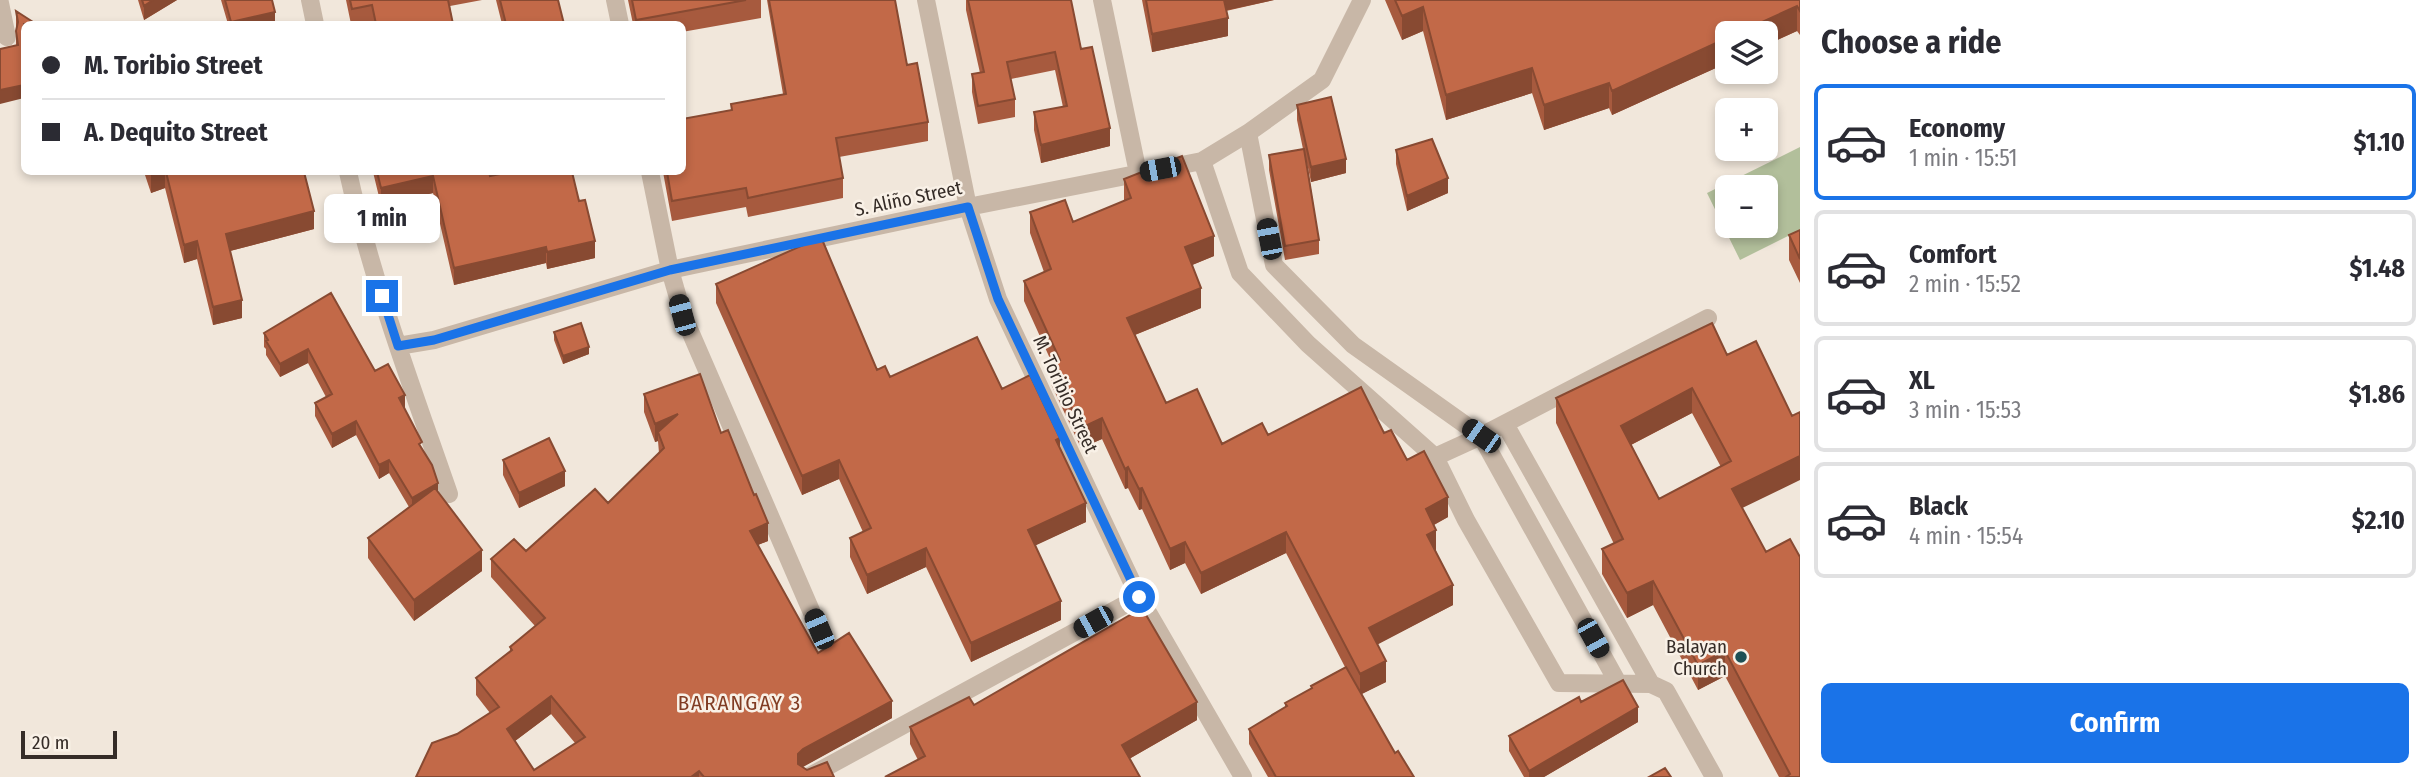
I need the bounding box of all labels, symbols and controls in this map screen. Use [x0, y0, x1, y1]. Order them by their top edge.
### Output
map controls [1715, 21, 1778, 238]
button: layers [1715, 21, 1778, 84]
text: Choose a ride [1821, 23, 2002, 61]
text: M. Toribio Street [84, 50, 263, 81]
button: + [1715, 98, 1778, 161]
icon: car [1825, 111, 1888, 174]
text: Economy [1909, 113, 2005, 144]
text: A. Dequito Street [84, 117, 268, 148]
text: $1.10 [2353, 127, 2405, 158]
text: 1 min · 15:51 [1909, 144, 2018, 172]
car [1138, 155, 1183, 183]
button: − [1715, 175, 1778, 238]
street label: S. Aliño Street [852, 176, 965, 221]
callout: 1 min [324, 194, 440, 244]
text: 1 min [357, 204, 407, 232]
car [1255, 216, 1284, 262]
icon: car [1825, 237, 1888, 300]
text: Comfort [1909, 239, 1997, 270]
text: $1.48 [2350, 253, 2405, 284]
text: 2 min · 15:52 [1909, 270, 2021, 298]
route end [366, 280, 398, 312]
car [667, 292, 698, 338]
street label: M. Toribio Street [1028, 332, 1103, 457]
icon: car [1825, 363, 1888, 426]
text: XL [1909, 365, 1935, 396]
text: $1.86 [2349, 379, 2405, 410]
text: 3 min · 15:53 [1909, 396, 2021, 424]
car [1458, 415, 1505, 457]
icon: car [1825, 489, 1888, 552]
text: Black [1909, 491, 1968, 522]
text: $2.10 [2352, 505, 2405, 536]
text: 4 min · 15:54 [1909, 522, 2023, 550]
route start [1123, 581, 1155, 613]
car [1070, 603, 1117, 641]
car [802, 606, 837, 652]
car [1574, 615, 1613, 661]
place label: Balayan Church [1666, 635, 1727, 680]
marker: Balayan Church [1733, 649, 1749, 665]
button: Confirm [1821, 683, 2409, 763]
district label: BARANGAY 3 [678, 690, 802, 716]
scale bar [21, 728, 117, 760]
text: 20 m [32, 731, 69, 754]

